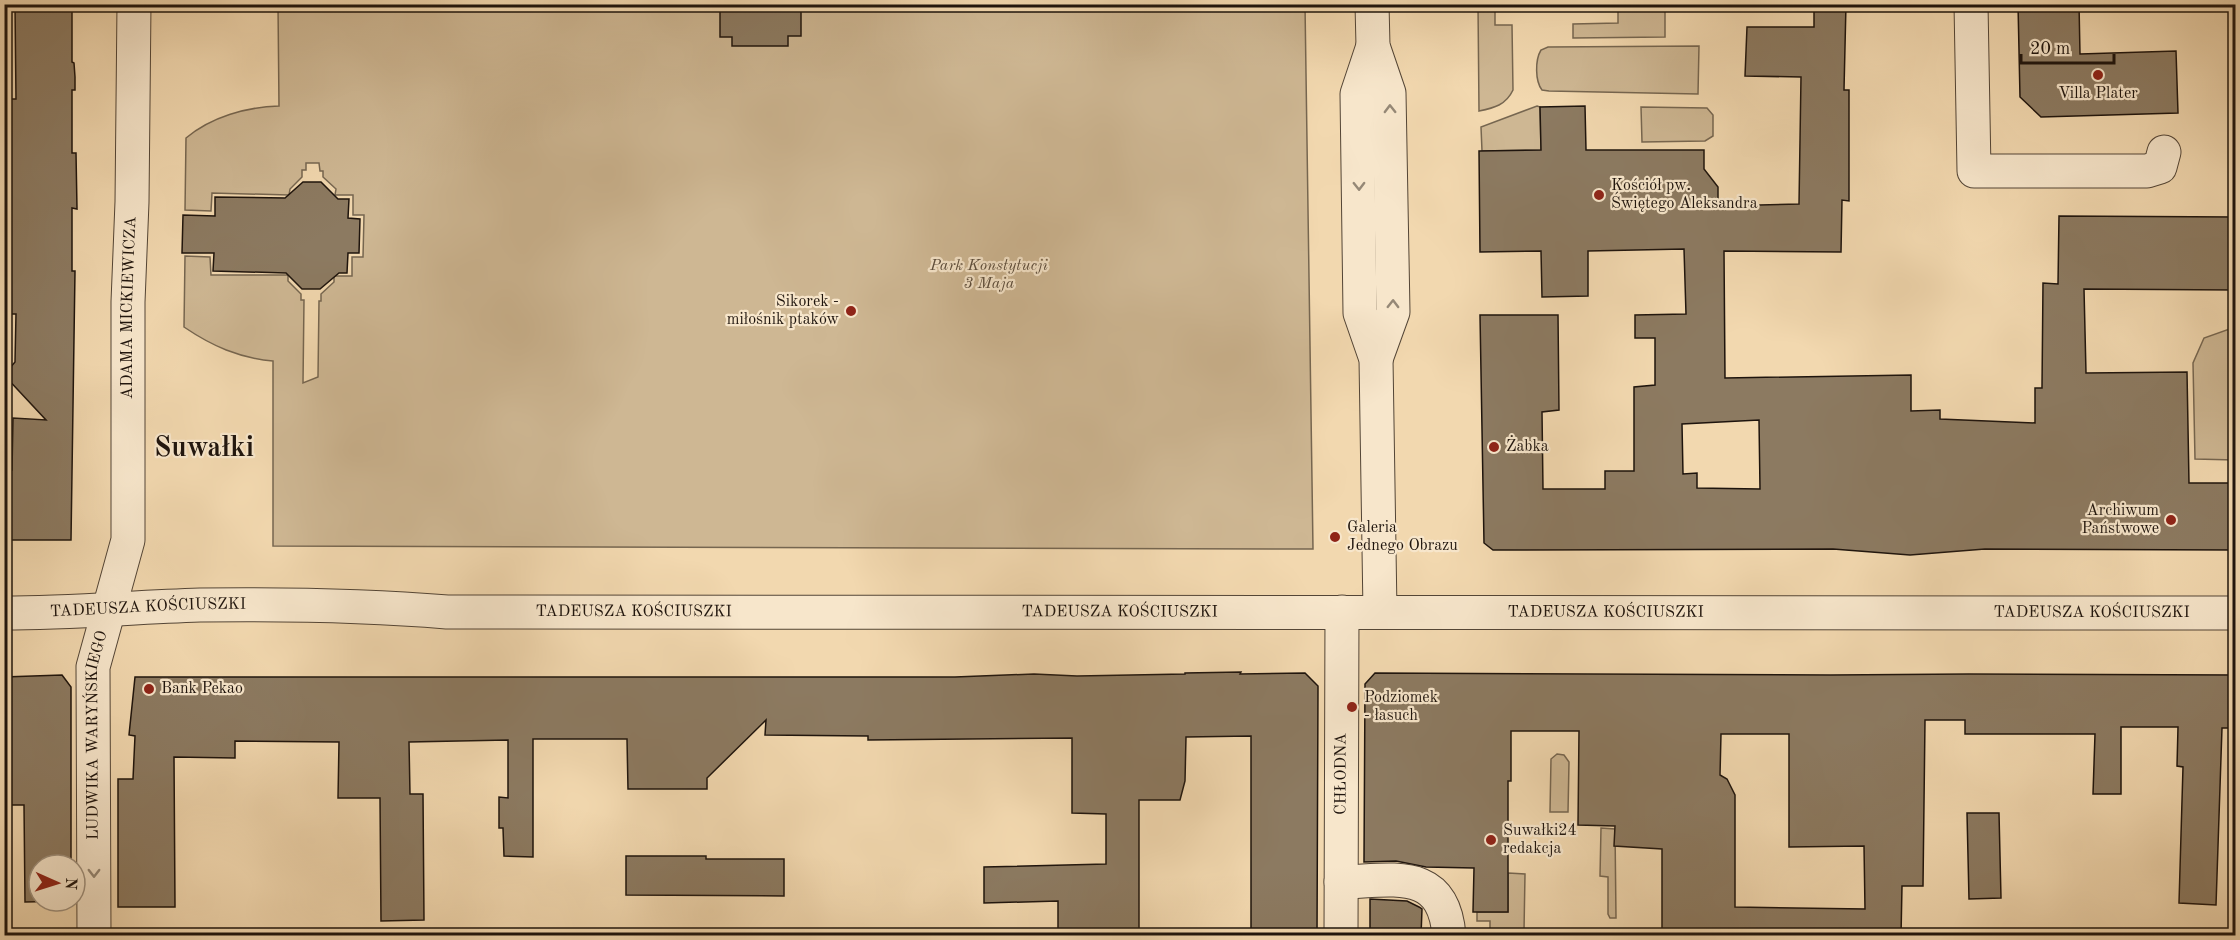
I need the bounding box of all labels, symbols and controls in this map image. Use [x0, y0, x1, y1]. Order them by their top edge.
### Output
scale bar [2021, 27, 2114, 65]
text: 20 m [2030, 40, 2070, 58]
marker: Villa Plater [2091, 68, 2105, 82]
place label: Villa Plater [2058, 86, 2138, 102]
one-way arrow [1384, 104, 1396, 113]
place label: Kościół pw. Świętego Aleksandra [1611, 178, 1758, 212]
one-way arrow [1352, 181, 1365, 190]
marker: Kościół pw. Świętego Aleksandra [1592, 188, 1606, 202]
street label: ADAMA MICKIEWICZA [120, 216, 139, 399]
park label: Park Konstytucji 3 Maja [929, 258, 1049, 292]
place label: Sikorek - miłośnik ptaków [727, 294, 840, 328]
one-way arrow [1387, 299, 1399, 308]
marker: Sikorek - miłośnik ptaków [844, 304, 858, 318]
district label: Suwałki [154, 435, 254, 463]
place label: Żabka [1506, 435, 1549, 455]
marker: Żabka [1487, 440, 1501, 454]
place label: Archiwum Państwowe [2081, 503, 2159, 537]
marker: Archiwum Państwowe [2164, 513, 2178, 527]
place label: Galeria Jednego Obrazu [1347, 520, 1458, 554]
marker: Galeria Jednego Obrazu [1328, 530, 1342, 544]
street label: TADEUSZA KOŚCIUSZKI [50, 593, 246, 620]
street label: TADEUSZA KOŚCIUSZKI [535, 599, 732, 620]
street label: TADEUSZA KOŚCIUSZKI [1021, 599, 1218, 620]
street label: TADEUSZA KOŚCIUSZKI [1507, 600, 1704, 621]
street label: TADEUSZA KOŚCIUSZKI [1993, 600, 2190, 621]
street label: LUDWIKA WARYŃSKIEGO [80, 629, 111, 840]
place label: Bank Pekao [161, 681, 243, 697]
marker: Bank Pekao [142, 682, 156, 696]
place label: Podziomek - łasuch [1364, 690, 1438, 724]
marker: Podziomek - łasuch [1345, 700, 1359, 714]
street label: CHŁODNA [1333, 733, 1350, 815]
place label: Suwałki24 redakcja [1503, 823, 1577, 857]
marker: Suwałki24 redakcja [1484, 833, 1498, 847]
north arrow [27, 853, 87, 913]
one-way arrow [88, 868, 100, 877]
text: N [62, 877, 78, 891]

